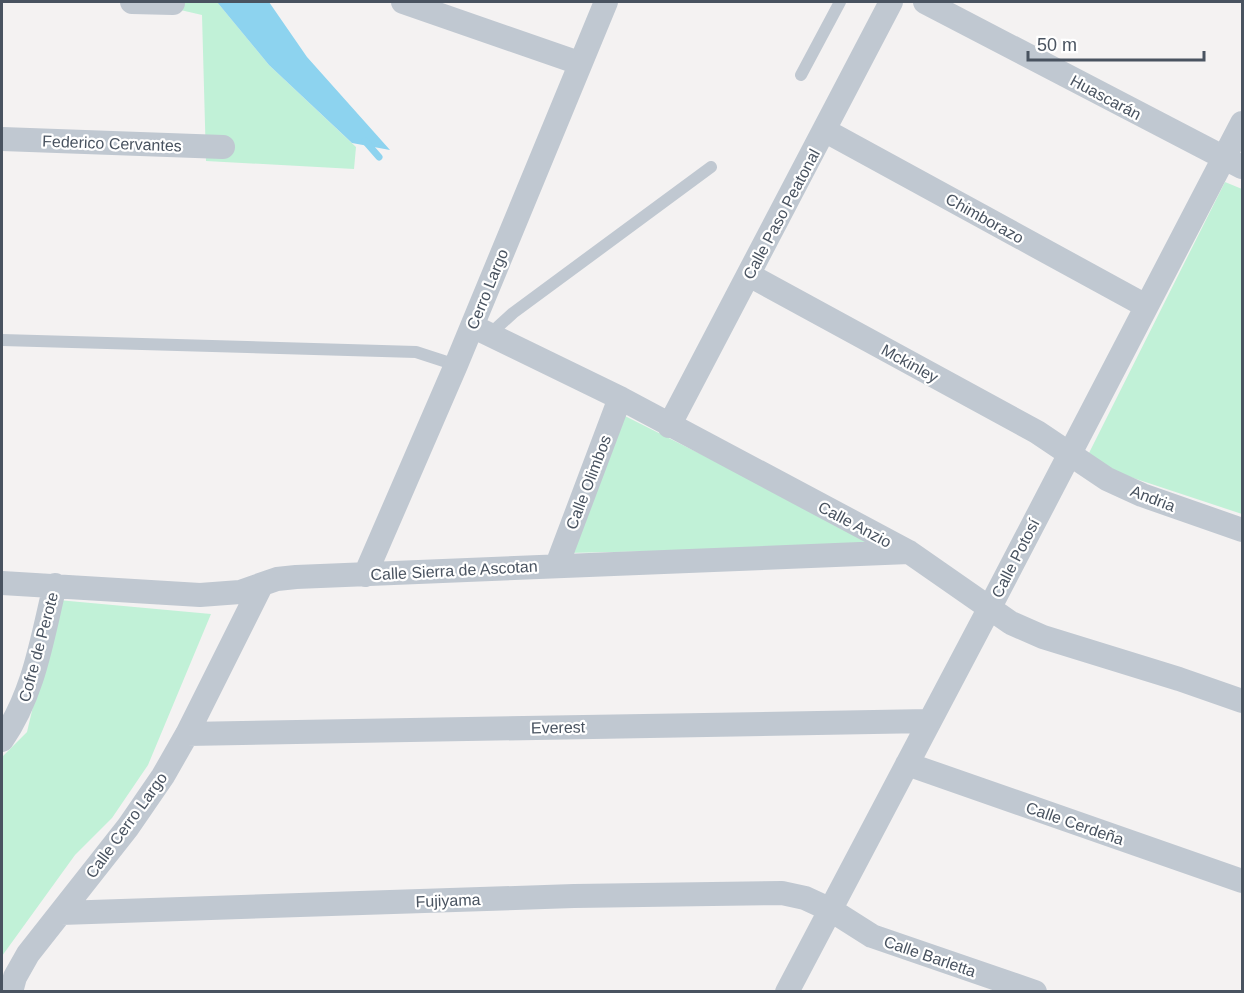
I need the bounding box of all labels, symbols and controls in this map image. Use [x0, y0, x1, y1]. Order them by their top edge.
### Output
scale bar [1028, 24, 1204, 62]
text: 50 m [1037, 35, 1077, 55]
street label: Huascarán [1068, 72, 1144, 123]
street label: Federico Cervantes [42, 133, 182, 154]
street label: Calle Paso Peatonal [740, 146, 823, 282]
street label: Chimborazo [943, 190, 1027, 247]
street label: Cerro Largo [464, 246, 511, 332]
street label: Mckinley [878, 341, 941, 386]
street label: Calle Olimbos [563, 433, 614, 532]
street label: Andria [1128, 482, 1178, 515]
street label: Calle Anzio [815, 498, 894, 551]
street label: Calle Potosí [988, 515, 1043, 601]
street label: Calle Sierra de Ascotan [370, 558, 538, 583]
street label: Cofre de Perote [16, 590, 61, 704]
street label: Everest [531, 719, 586, 736]
street label: Calle Cerro Largo [82, 769, 170, 881]
street label: Calle Cerdeña [1024, 799, 1126, 848]
street label: Fujiyama [415, 891, 481, 910]
street label: Calle Barletta [882, 933, 978, 980]

